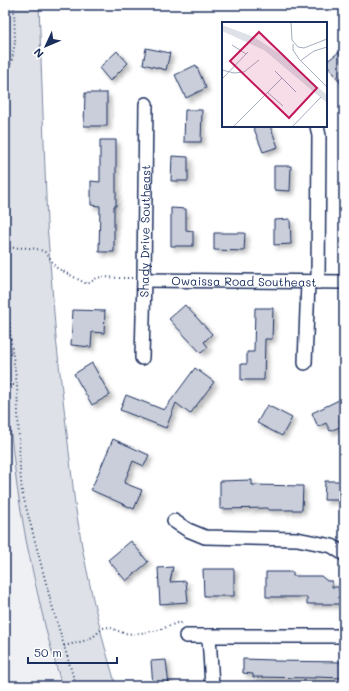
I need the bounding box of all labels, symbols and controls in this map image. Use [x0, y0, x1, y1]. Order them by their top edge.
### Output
inset map [222, 22, 327, 127]
north arrow [26, 26, 66, 66]
text: N [30, 45, 47, 62]
street label: Shady Drive Southeast [136, 164, 153, 298]
street label: Owaissa Road Southeast [171, 272, 317, 290]
scale bar [28, 639, 117, 665]
text: 50 m [34, 644, 62, 660]

